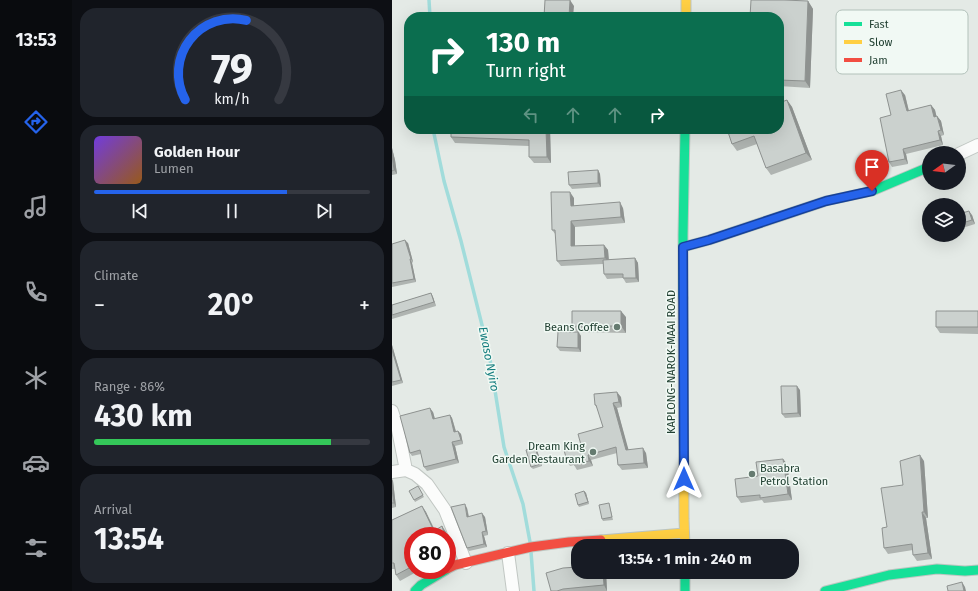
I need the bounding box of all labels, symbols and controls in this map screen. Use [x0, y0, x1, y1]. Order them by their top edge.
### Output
legend [836, 10, 968, 74]
text: Fast [869, 18, 889, 31]
text: 130 m [486, 26, 560, 59]
icon: right [420, 28, 472, 80]
text: 13:53 [15, 29, 57, 51]
text: Slow [869, 36, 893, 49]
text: 79 [211, 44, 253, 94]
text: Jam [869, 54, 888, 67]
text: Turn right [486, 60, 566, 82]
text: km/h [214, 91, 250, 108]
icon: left [520, 104, 542, 126]
icon: ahead [562, 104, 584, 126]
icon: ahead [604, 104, 626, 126]
icon: right [646, 104, 668, 126]
icon: directions [22, 108, 50, 136]
text: Golden Hour [154, 143, 240, 161]
north arrow [922, 146, 966, 190]
map controls [922, 146, 966, 242]
pin [855, 150, 889, 191]
icon: arrive [861, 156, 883, 178]
text: Lumen [154, 161, 194, 176]
icon: music [22, 193, 50, 221]
button: layers [922, 198, 966, 242]
icon: previous [129, 200, 151, 222]
icon: pause [221, 200, 243, 222]
icon: next [313, 200, 335, 222]
text: Climate [94, 268, 138, 283]
icon: phone [22, 278, 50, 306]
text: 20° [208, 287, 256, 323]
street label: KAPLONG-NAROK-MAAI ROAD [665, 290, 678, 434]
text: − [94, 292, 105, 319]
text: + [359, 292, 370, 319]
place label: Beans Coffee [544, 321, 609, 334]
marker: Beans Coffee [612, 322, 622, 332]
water label: Ewaso Nyiro [476, 325, 502, 393]
icon: climate [22, 364, 50, 392]
text: Range · 86% [94, 379, 165, 394]
text: 430 km [94, 398, 193, 434]
place label: Dream King Garden Restaurant [492, 440, 585, 466]
marker: Dream King Garden Restaurant [588, 447, 598, 457]
icon: car [22, 449, 50, 477]
position arrow [663, 458, 705, 500]
place label: Basabra Petrol Station [760, 462, 828, 488]
marker: Basabra Petrol Station [747, 469, 757, 479]
text: Arrival [94, 502, 132, 517]
text: 13:54 [94, 521, 164, 557]
speed limit sign: 80 [404, 527, 456, 579]
icon: filters [22, 534, 50, 562]
text: 13:54 · 1 min · 240 m [618, 550, 752, 568]

